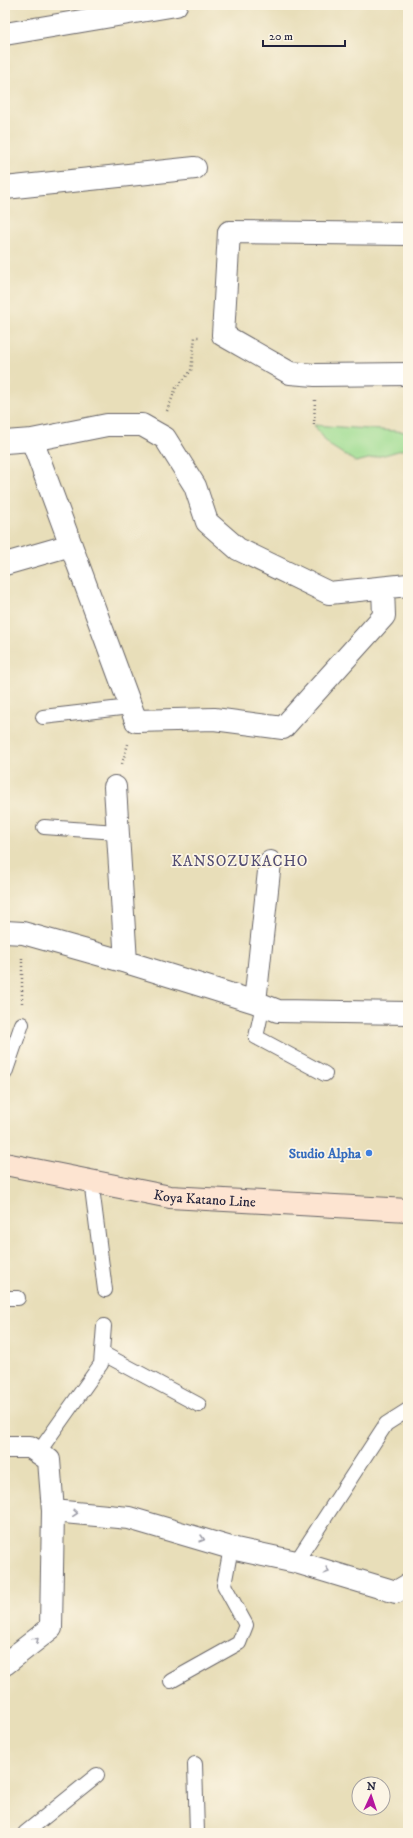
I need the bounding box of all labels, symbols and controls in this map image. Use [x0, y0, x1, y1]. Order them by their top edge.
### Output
scale bar [263, 22, 345, 48]
text: 20 m [269, 29, 293, 44]
district label: KANSOZUKACHO [172, 852, 308, 871]
place label: Studio Alpha [289, 1145, 362, 1163]
marker: Studio Alpha [364, 1148, 374, 1158]
street label: Koya Katano Line [152, 1186, 256, 1212]
one-way arrow [72, 1508, 78, 1517]
one-way arrow [198, 1534, 205, 1543]
one-way arrow [324, 1566, 331, 1575]
one-way arrow [31, 1638, 38, 1645]
north arrow [351, 1776, 391, 1816]
text: N [367, 1780, 376, 1794]

